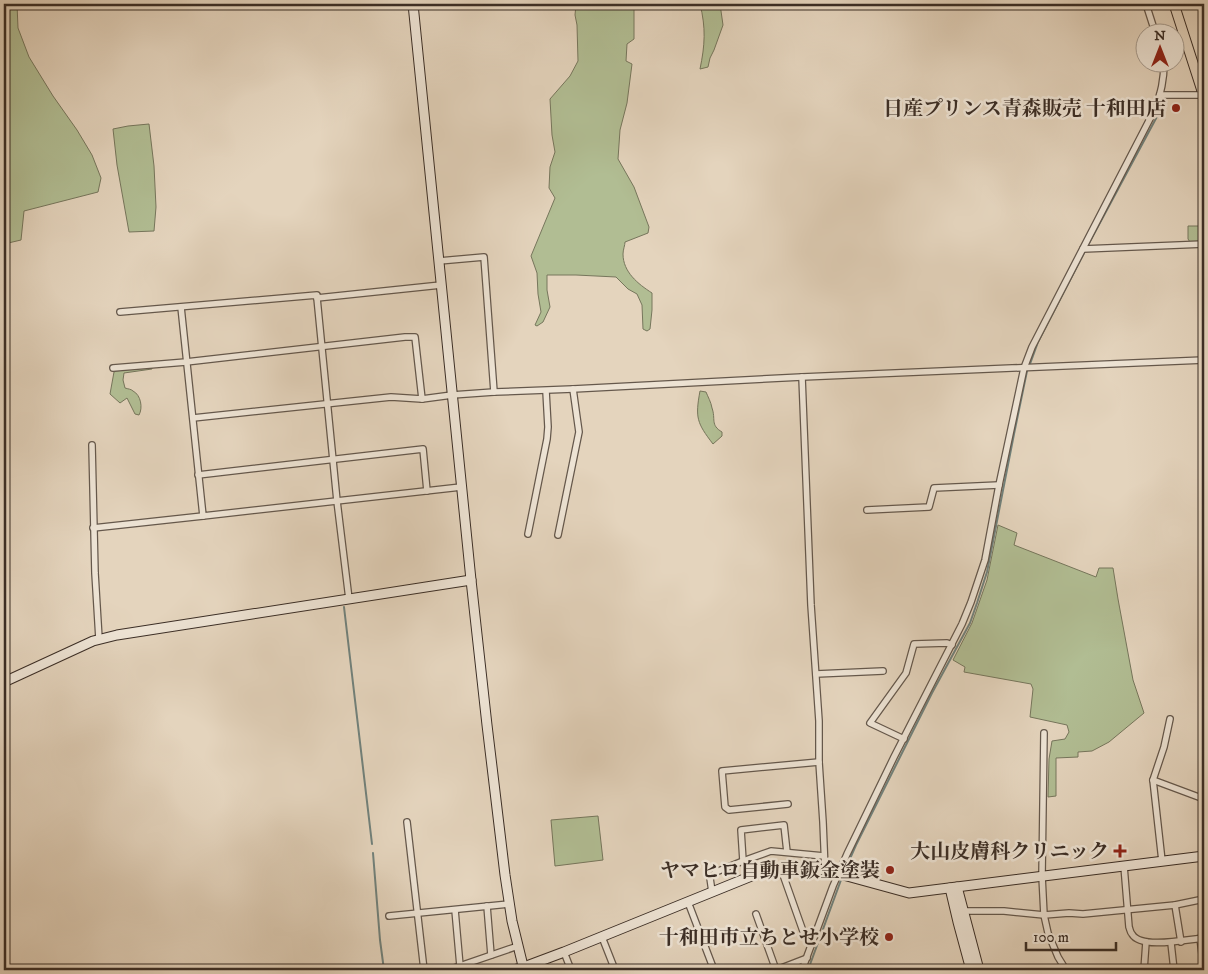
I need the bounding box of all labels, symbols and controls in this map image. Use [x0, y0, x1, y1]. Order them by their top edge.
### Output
north arrow [1136, 22, 1186, 72]
text: N [1154, 27, 1166, 45]
place label: 日産プリンス青森販売 十和田店 [883, 97, 1166, 122]
marker: 日産プリンス青森販売 十和田店 [1170, 102, 1182, 114]
place label: 大山皮膚科クリニック [910, 840, 1109, 865]
marker: 大山皮膚科クリニック [1113, 844, 1127, 858]
place label: ヤマヒロ自動車鈑金塗装 [660, 859, 880, 884]
marker: ヤマヒロ自動車鈑金塗装 [884, 864, 896, 876]
scale bar [1026, 919, 1116, 951]
place label: 十和田市立ちとせ小学校 [659, 926, 879, 951]
text: 100 m [1033, 928, 1069, 947]
marker: 十和田市立ちとせ小学校 [883, 931, 895, 943]

